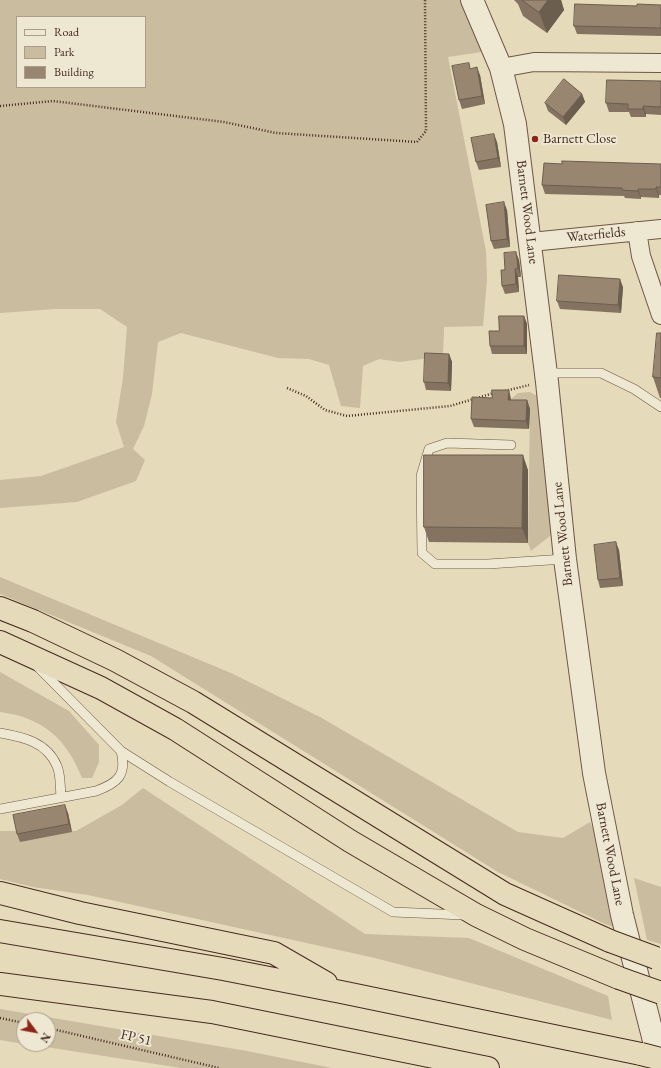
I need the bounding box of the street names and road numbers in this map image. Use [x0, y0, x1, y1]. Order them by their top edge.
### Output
street label: Barnett Wood Lane [512, 159, 542, 265]
street label: Waterfields [566, 224, 626, 246]
street label: Barnett Wood Lane [549, 481, 577, 587]
street label: Barnett Wood Lane [592, 801, 628, 907]
street label: FP 51 [119, 1026, 153, 1050]

